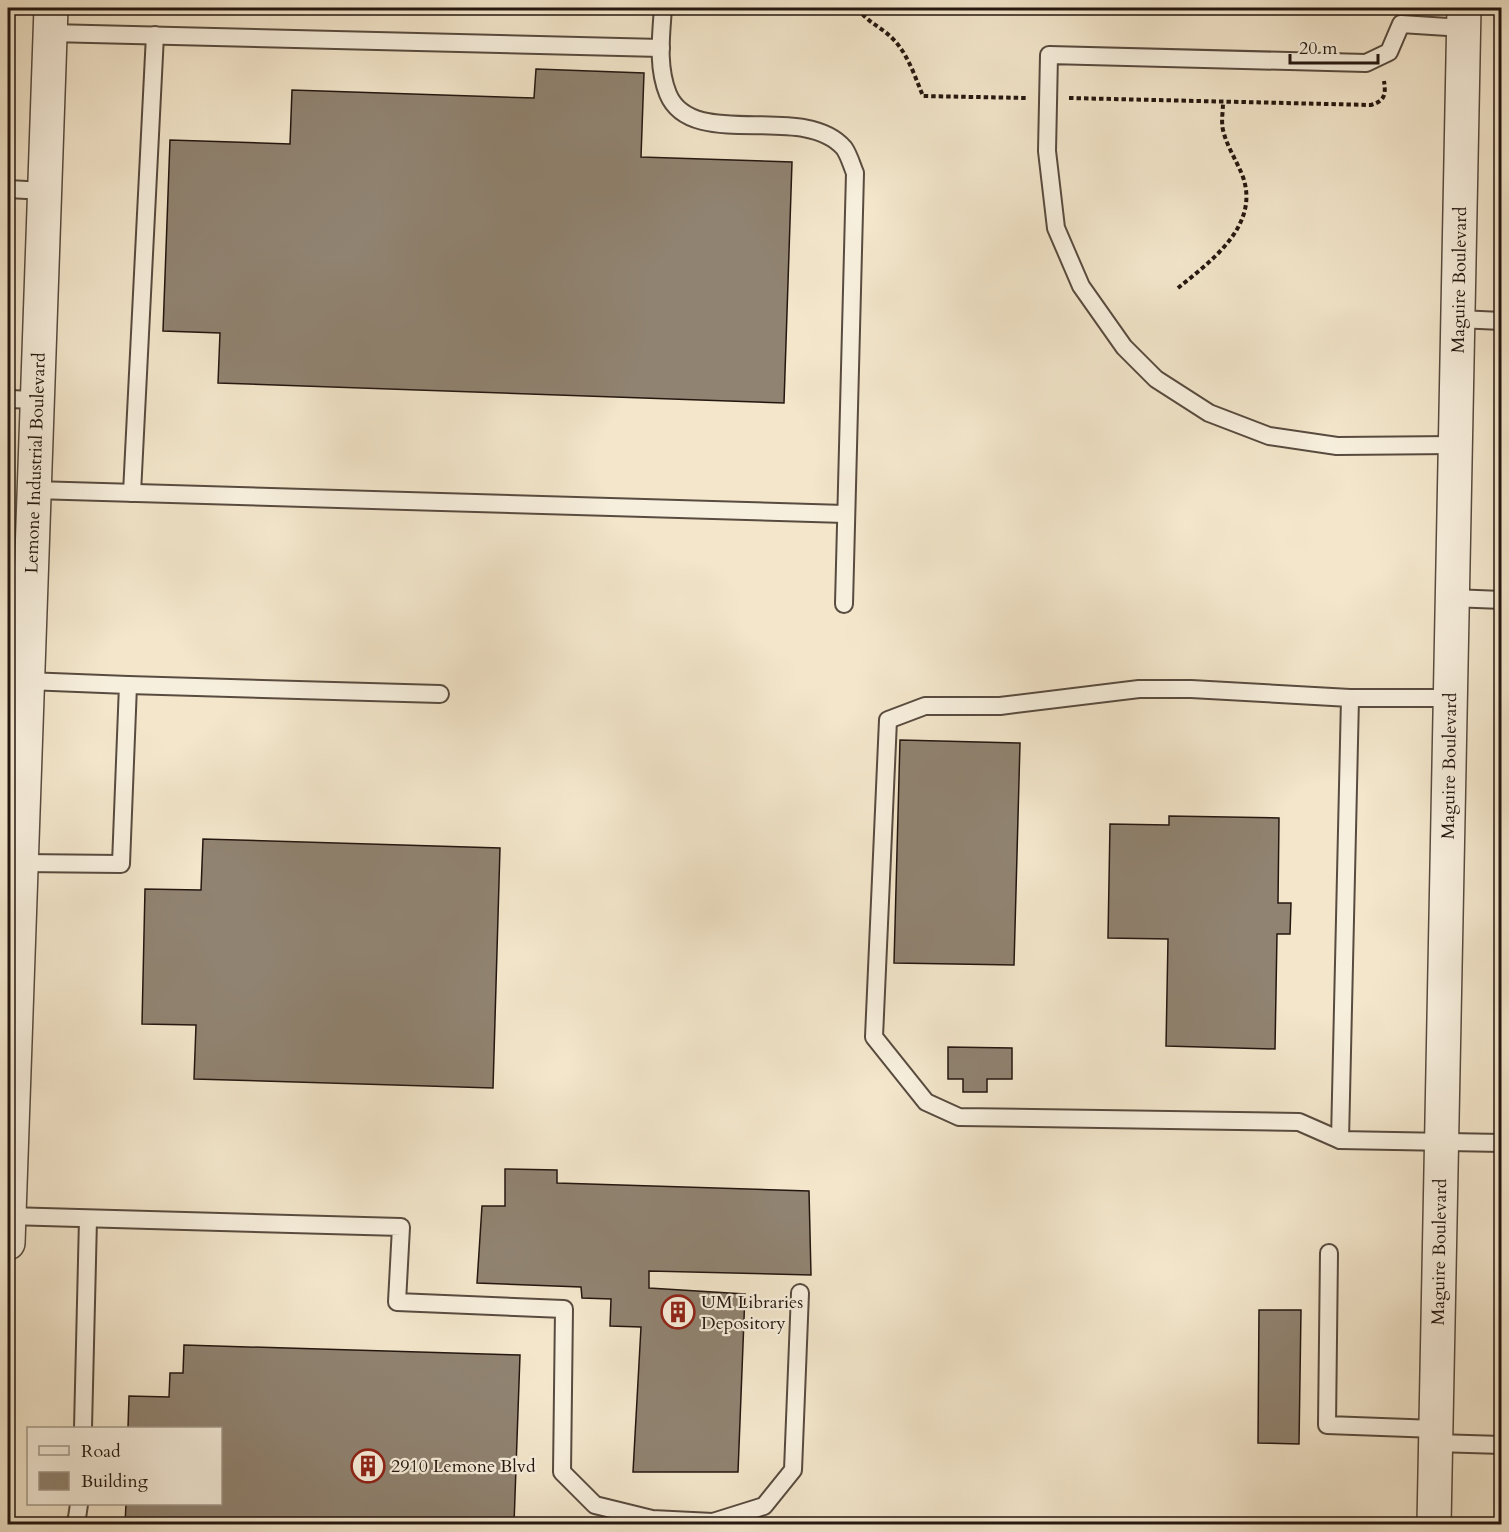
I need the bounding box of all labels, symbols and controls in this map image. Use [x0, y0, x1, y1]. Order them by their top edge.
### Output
scale bar [1290, 27, 1378, 65]
text: 20 m [1299, 36, 1338, 61]
street label: Maguire Boulevard [1446, 206, 1473, 354]
street label: Lemone Industrial Boulevard [19, 352, 52, 574]
street label: Maguire Boulevard [1436, 692, 1463, 840]
street label: Maguire Boulevard [1426, 1178, 1453, 1326]
place label: UM Libraries Depository [701, 1290, 803, 1336]
building icon: UM Libraries Depository [660, 1294, 696, 1330]
legend [27, 1427, 222, 1505]
text: Road [81, 1439, 121, 1464]
building icon: 2910 Lemone Blvd [350, 1448, 386, 1484]
place label: 2910 Lemone Blvd [391, 1454, 536, 1479]
text: Building [81, 1469, 149, 1494]

